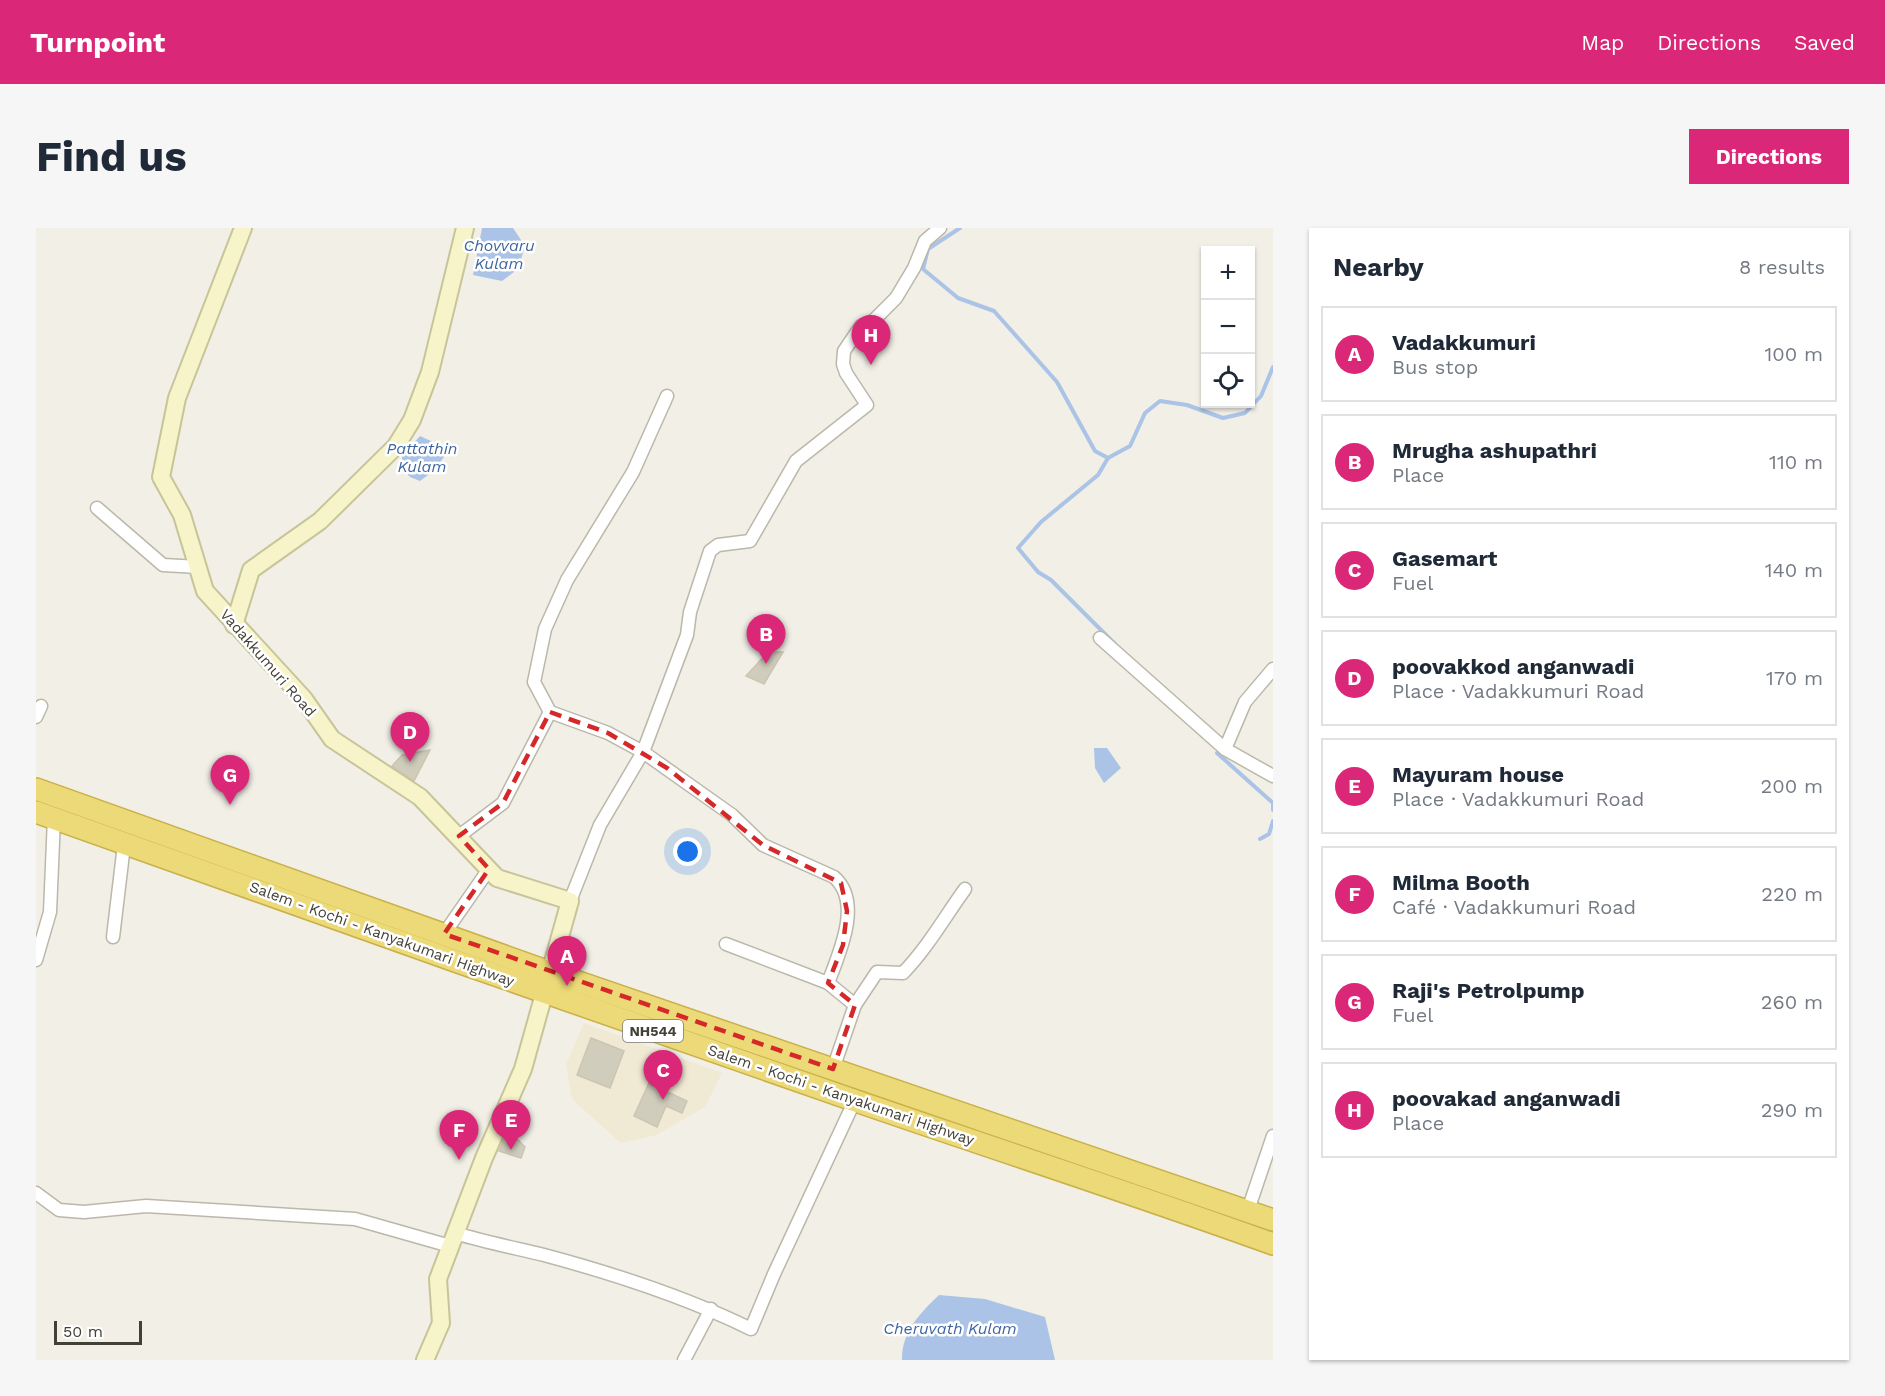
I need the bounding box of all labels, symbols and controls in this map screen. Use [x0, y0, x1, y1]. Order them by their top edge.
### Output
text: Turnpoint [30, 26, 165, 59]
text: Map [1581, 30, 1624, 55]
text: Directions [1657, 30, 1761, 55]
text: Saved [1794, 30, 1855, 55]
button: Directions [1689, 129, 1849, 184]
text: Find us [36, 132, 187, 181]
water label: Chovvaru Kulam [463, 236, 535, 273]
map controls [1201, 246, 1255, 408]
button: + [1201, 246, 1255, 300]
text: Nearby [1333, 252, 1424, 282]
text: 8 results [1739, 255, 1825, 279]
button: − [1201, 300, 1255, 354]
pin: H [852, 316, 890, 365]
text: Vadakkumuri [1392, 330, 1536, 355]
text: A [1348, 342, 1361, 366]
text: 100 m [1764, 342, 1823, 366]
button: locate [1201, 354, 1255, 408]
text: Bus stop [1392, 355, 1478, 379]
text: Mrugha ashupathri [1392, 438, 1597, 463]
water label: Pattathin Kulam [387, 439, 457, 476]
text: B [1348, 450, 1361, 474]
text: 110 m [1769, 450, 1823, 474]
text: Place [1392, 463, 1444, 487]
text: Gasemart [1392, 546, 1497, 571]
text: C [1348, 558, 1361, 582]
text: 140 m [1765, 558, 1823, 582]
text: Fuel [1392, 571, 1433, 595]
street label: Vadakkumuri Road [216, 605, 320, 721]
pin: B [746, 614, 786, 664]
text: poovakkod anganwadi [1392, 654, 1634, 679]
text: D [1347, 666, 1362, 690]
text: 170 m [1766, 666, 1823, 690]
text: Place · Vadakkumuri Road [1392, 679, 1644, 703]
pin: D [390, 712, 430, 762]
pin: G [210, 756, 250, 805]
text: Mayuram house [1392, 762, 1564, 787]
text: E [1348, 774, 1361, 798]
text: 200 m [1761, 774, 1823, 798]
text: Place · Vadakkumuri Road [1392, 787, 1644, 811]
your location [673, 837, 702, 866]
text: Milma Booth [1392, 870, 1530, 895]
street label: Salem - Kochi - Kanyakumari Highway [247, 878, 517, 991]
text: F [1348, 882, 1361, 906]
text: 220 m [1761, 882, 1823, 906]
text: Café · Vadakkumuri Road [1392, 895, 1636, 919]
pin: A [548, 936, 586, 986]
text: Raji's Petrolpump [1392, 978, 1585, 1003]
text: G [1347, 990, 1362, 1014]
text: 260 m [1761, 990, 1823, 1014]
text: Fuel [1392, 1003, 1433, 1027]
road number: NH544 [623, 1020, 683, 1042]
street label: Salem - Kochi - Kanyakumari Highway [705, 1041, 977, 1149]
pin: C [644, 1050, 682, 1100]
text: poovakad anganwadi [1392, 1086, 1621, 1111]
text: H [1347, 1098, 1362, 1122]
text: 290 m [1761, 1098, 1823, 1122]
pin: E [492, 1100, 530, 1150]
pin: F [440, 1110, 478, 1160]
text: Place [1392, 1111, 1444, 1135]
scale bar [54, 1318, 142, 1346]
water label: Cheruvath Kulam [883, 1319, 1017, 1338]
text: 50 m [63, 1322, 103, 1341]

